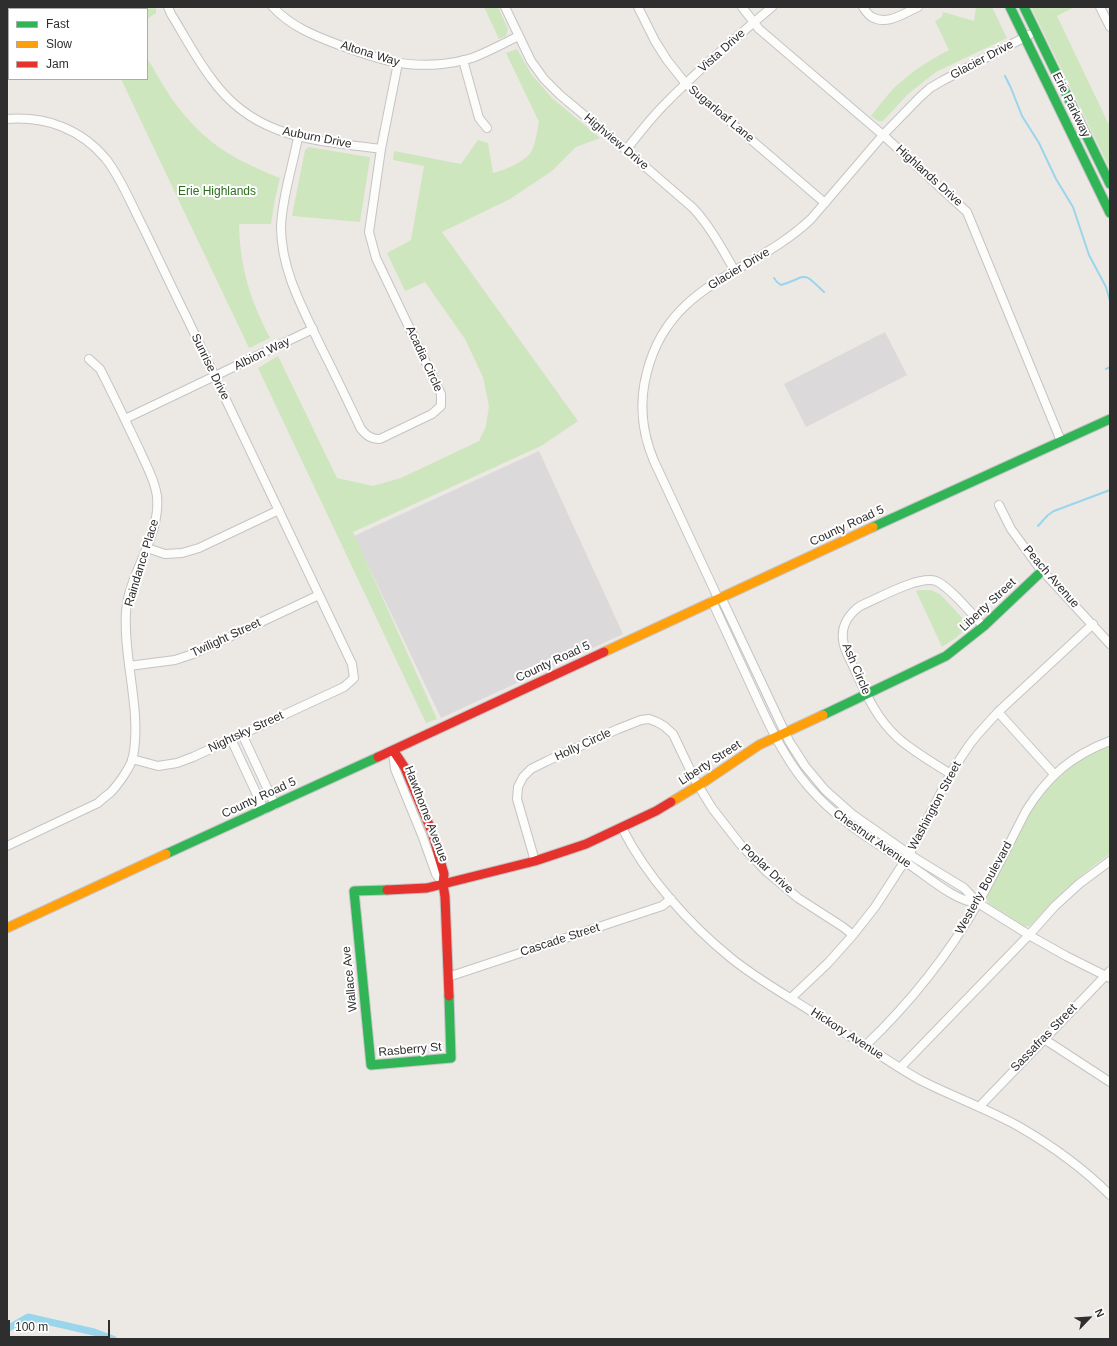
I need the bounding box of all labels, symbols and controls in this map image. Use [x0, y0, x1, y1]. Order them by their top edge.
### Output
legend [8, 8, 148, 80]
text: Fast [46, 17, 69, 31]
street label: Vista Drive [696, 26, 748, 76]
text: Slow [46, 37, 72, 51]
street label: Glacier Drive [948, 37, 1016, 83]
street label: Altona Way [339, 38, 401, 70]
text: Jam [46, 57, 69, 71]
street label: Erie Parkway [1049, 70, 1093, 140]
street label: Sugarloaf Lane [685, 82, 757, 146]
street label: Highview Drive [581, 111, 651, 173]
street label: Auburn Drive [281, 124, 353, 152]
street label: Highlands Drive [893, 142, 965, 210]
park label: Erie Highlands [178, 185, 256, 199]
street label: Glacier Drive [706, 245, 772, 293]
street label: Acadia Circle [403, 324, 445, 394]
street label: Sunrise Drive [188, 331, 232, 403]
street label: Albion Way [232, 334, 292, 374]
street label: County Road 5 [808, 503, 886, 549]
street label: Raindance Place [122, 518, 162, 608]
street label: Peach Avenue [1020, 543, 1082, 611]
street label: Liberty Street [957, 575, 1019, 635]
street label: Twilight Street [189, 616, 263, 660]
street label: County Road 5 [514, 639, 592, 685]
street label: Ash Circle [839, 641, 873, 697]
street label: Nightsky Street [206, 708, 286, 756]
street label: Holly Circle [552, 726, 614, 764]
street label: Liberty Street [676, 738, 744, 788]
street label: Washington Street [906, 759, 964, 853]
street label: Hawthorne Avenue [401, 764, 451, 864]
street label: County Road 5 [220, 775, 298, 821]
street label: Chestnut Avenue [830, 807, 914, 871]
street label: Westerly Boulevard [953, 839, 1015, 937]
street label: Poplar Drive [738, 841, 796, 897]
street label: Cascade Street [518, 920, 602, 960]
street label: Wallace Ave [339, 945, 361, 1013]
street label: Sassafras Street [1008, 1001, 1080, 1075]
street label: Hickory Avenue [808, 1005, 886, 1063]
street label: Rasberry St [378, 1040, 442, 1060]
north arrow [1069, 1298, 1109, 1338]
text: N [1093, 1307, 1107, 1319]
scale bar [10, 1312, 112, 1338]
text: 100 m [15, 1320, 48, 1334]

